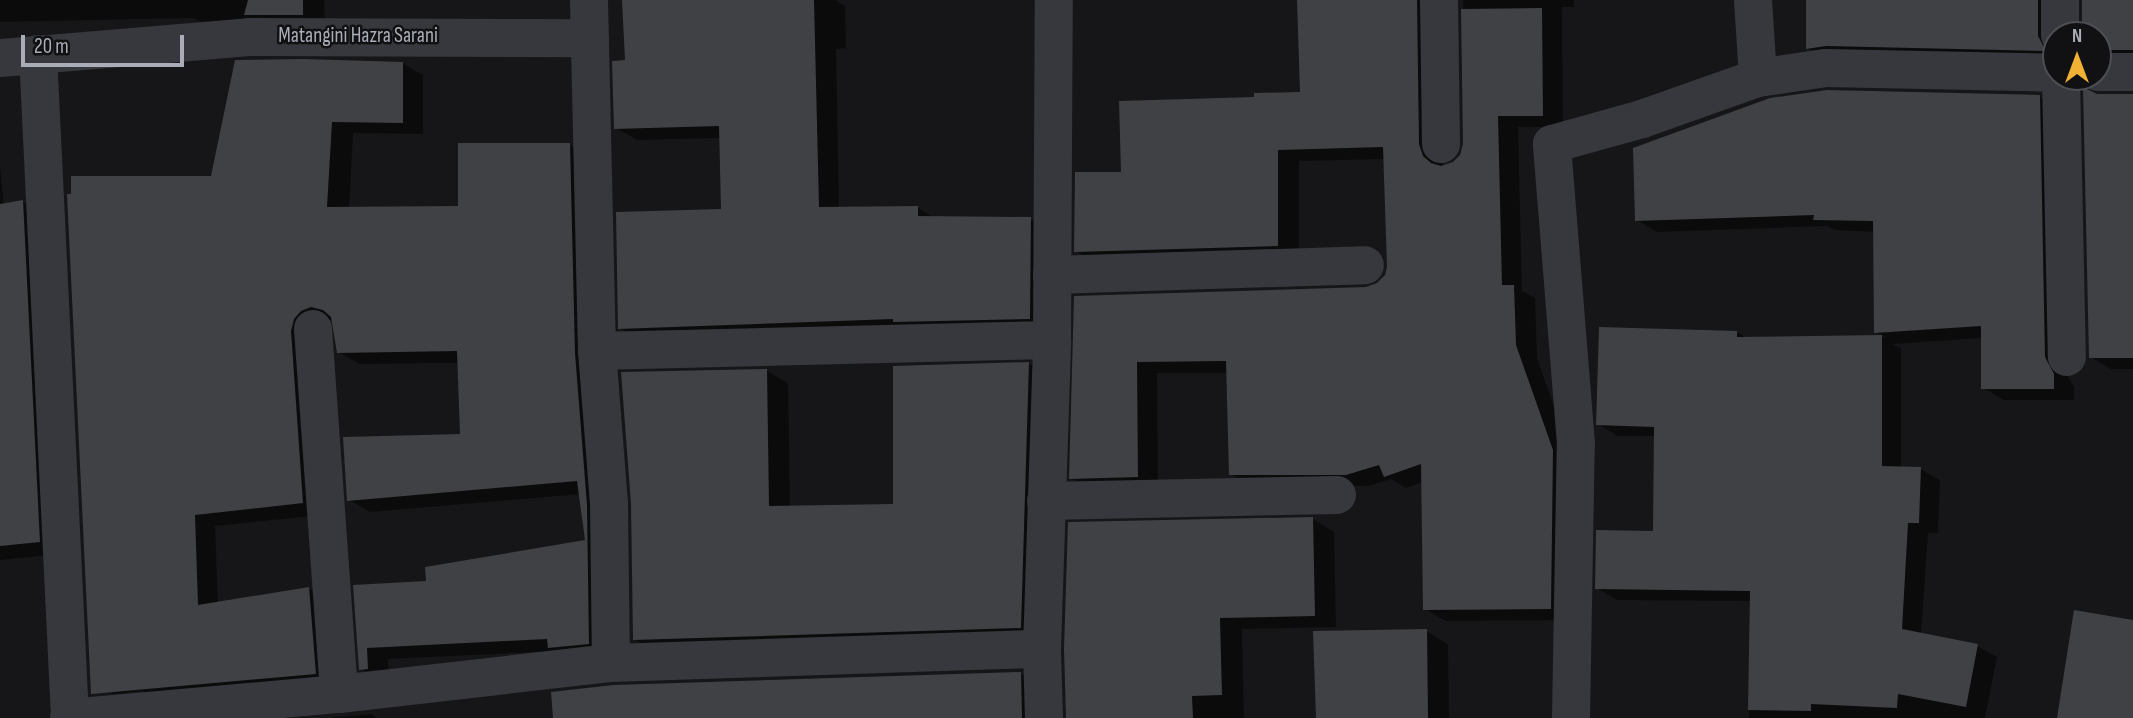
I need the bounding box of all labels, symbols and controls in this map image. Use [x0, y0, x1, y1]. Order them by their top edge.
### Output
scale bar [24, 21, 187, 65]
north arrow [2042, 21, 2112, 91]
street label: Matangini Hazra Sarani [278, 23, 438, 49]
text: N [2072, 25, 2082, 48]
text: 20 m [34, 34, 69, 59]

